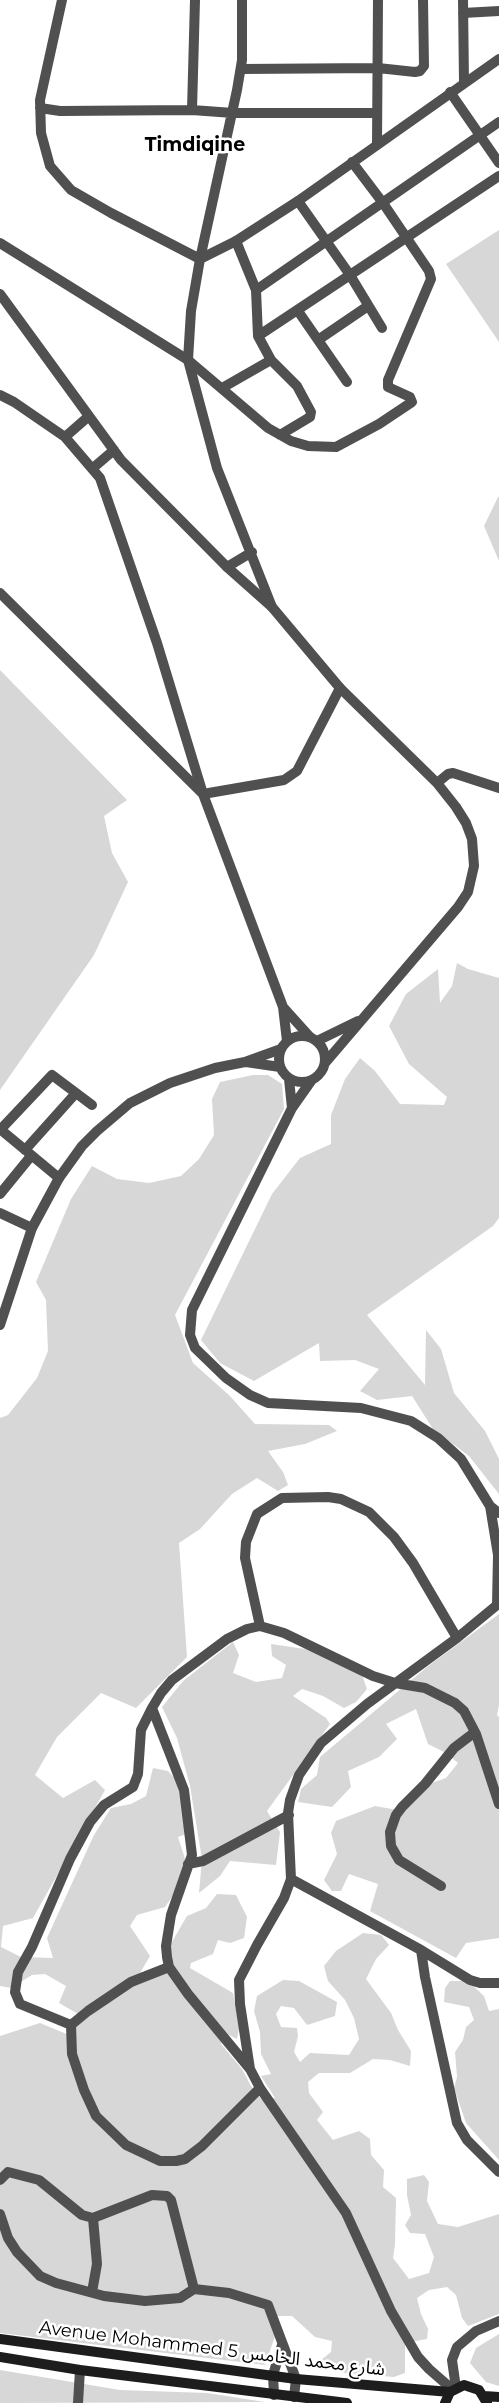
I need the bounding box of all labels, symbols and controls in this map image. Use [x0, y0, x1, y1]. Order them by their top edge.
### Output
district label: Timdiqine [145, 134, 245, 156]
street label: Avenue Mohammed 5 شارع محمد الخامس [38, 2317, 386, 2381]

